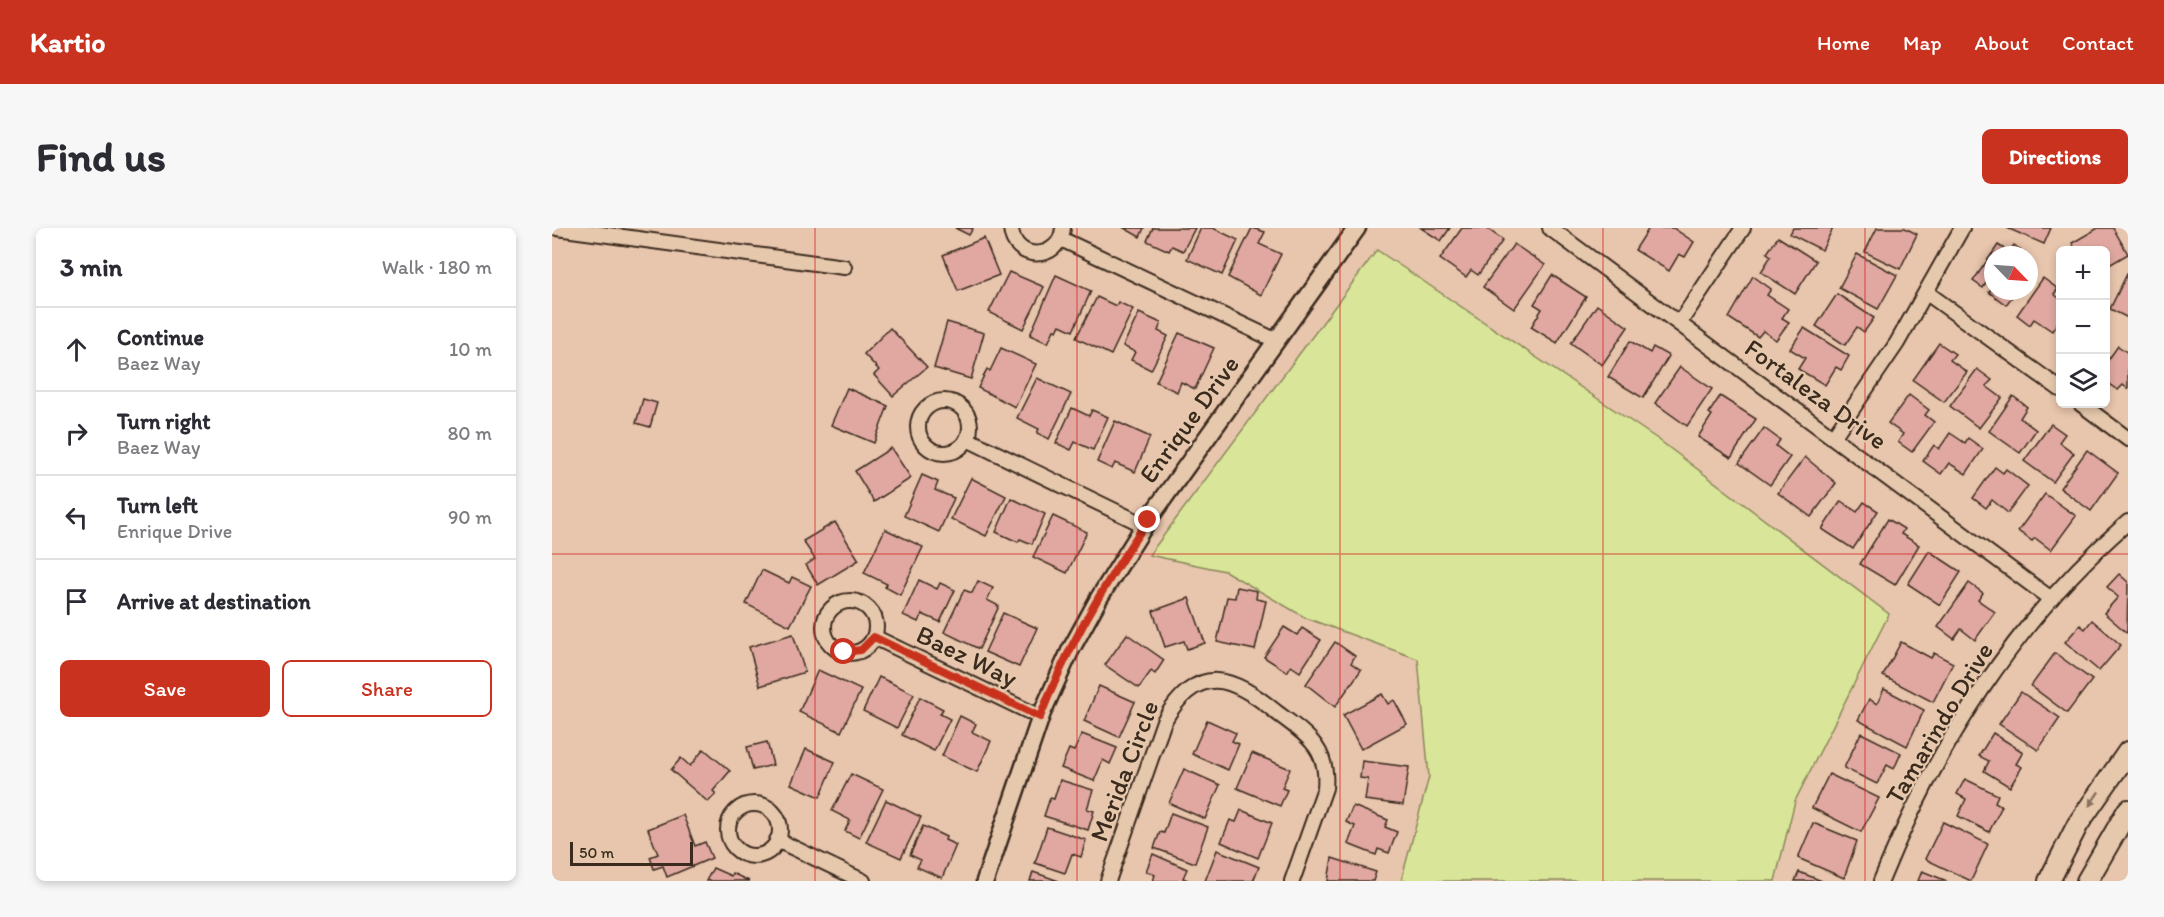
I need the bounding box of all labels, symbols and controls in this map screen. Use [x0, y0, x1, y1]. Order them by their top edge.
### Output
text: Kartio [30, 25, 105, 59]
text: Home [1817, 30, 1870, 55]
text: Map [1903, 30, 1942, 55]
text: About [1975, 30, 2029, 55]
text: Contact [2062, 30, 2134, 55]
button: Directions [1982, 129, 2128, 184]
text: Find us [36, 131, 166, 182]
north arrow [1984, 246, 2038, 300]
map controls [2056, 246, 2110, 408]
button: + [2056, 246, 2110, 300]
text: 3 min [60, 251, 122, 283]
text: Walk · 180 m [382, 255, 492, 279]
button: − [2056, 300, 2110, 354]
text: Continue [117, 324, 204, 351]
street label: Fortaleza Drive [1739, 332, 1893, 456]
icon: ahead [60, 333, 93, 366]
text: 10 m [449, 337, 492, 361]
street label: Enrique Drive [1132, 349, 1246, 489]
text: Baez Way [117, 351, 200, 375]
button: layers [2056, 354, 2110, 408]
text: Turn right [117, 408, 211, 435]
icon: right [60, 417, 93, 450]
text: 80 m [447, 421, 492, 445]
text: Baez Way [117, 435, 200, 459]
text: Turn left [117, 492, 198, 519]
icon: left [60, 501, 93, 534]
text: 90 m [448, 505, 492, 529]
route end [1134, 506, 1160, 532]
text: Enrique Drive [117, 519, 232, 543]
icon: arrive [60, 585, 93, 618]
text: Arrive at destination [117, 588, 311, 615]
street label: Baez Way [911, 618, 1023, 694]
street label: Tamarindo Drive [1878, 636, 2000, 810]
route start [830, 638, 856, 664]
button: Save [60, 660, 270, 717]
button: Share [282, 660, 492, 717]
street label: Merida Circle [1082, 696, 1166, 846]
one-way arrow [2088, 791, 2100, 807]
scale bar [570, 839, 693, 866]
text: 50 m [579, 843, 614, 862]

